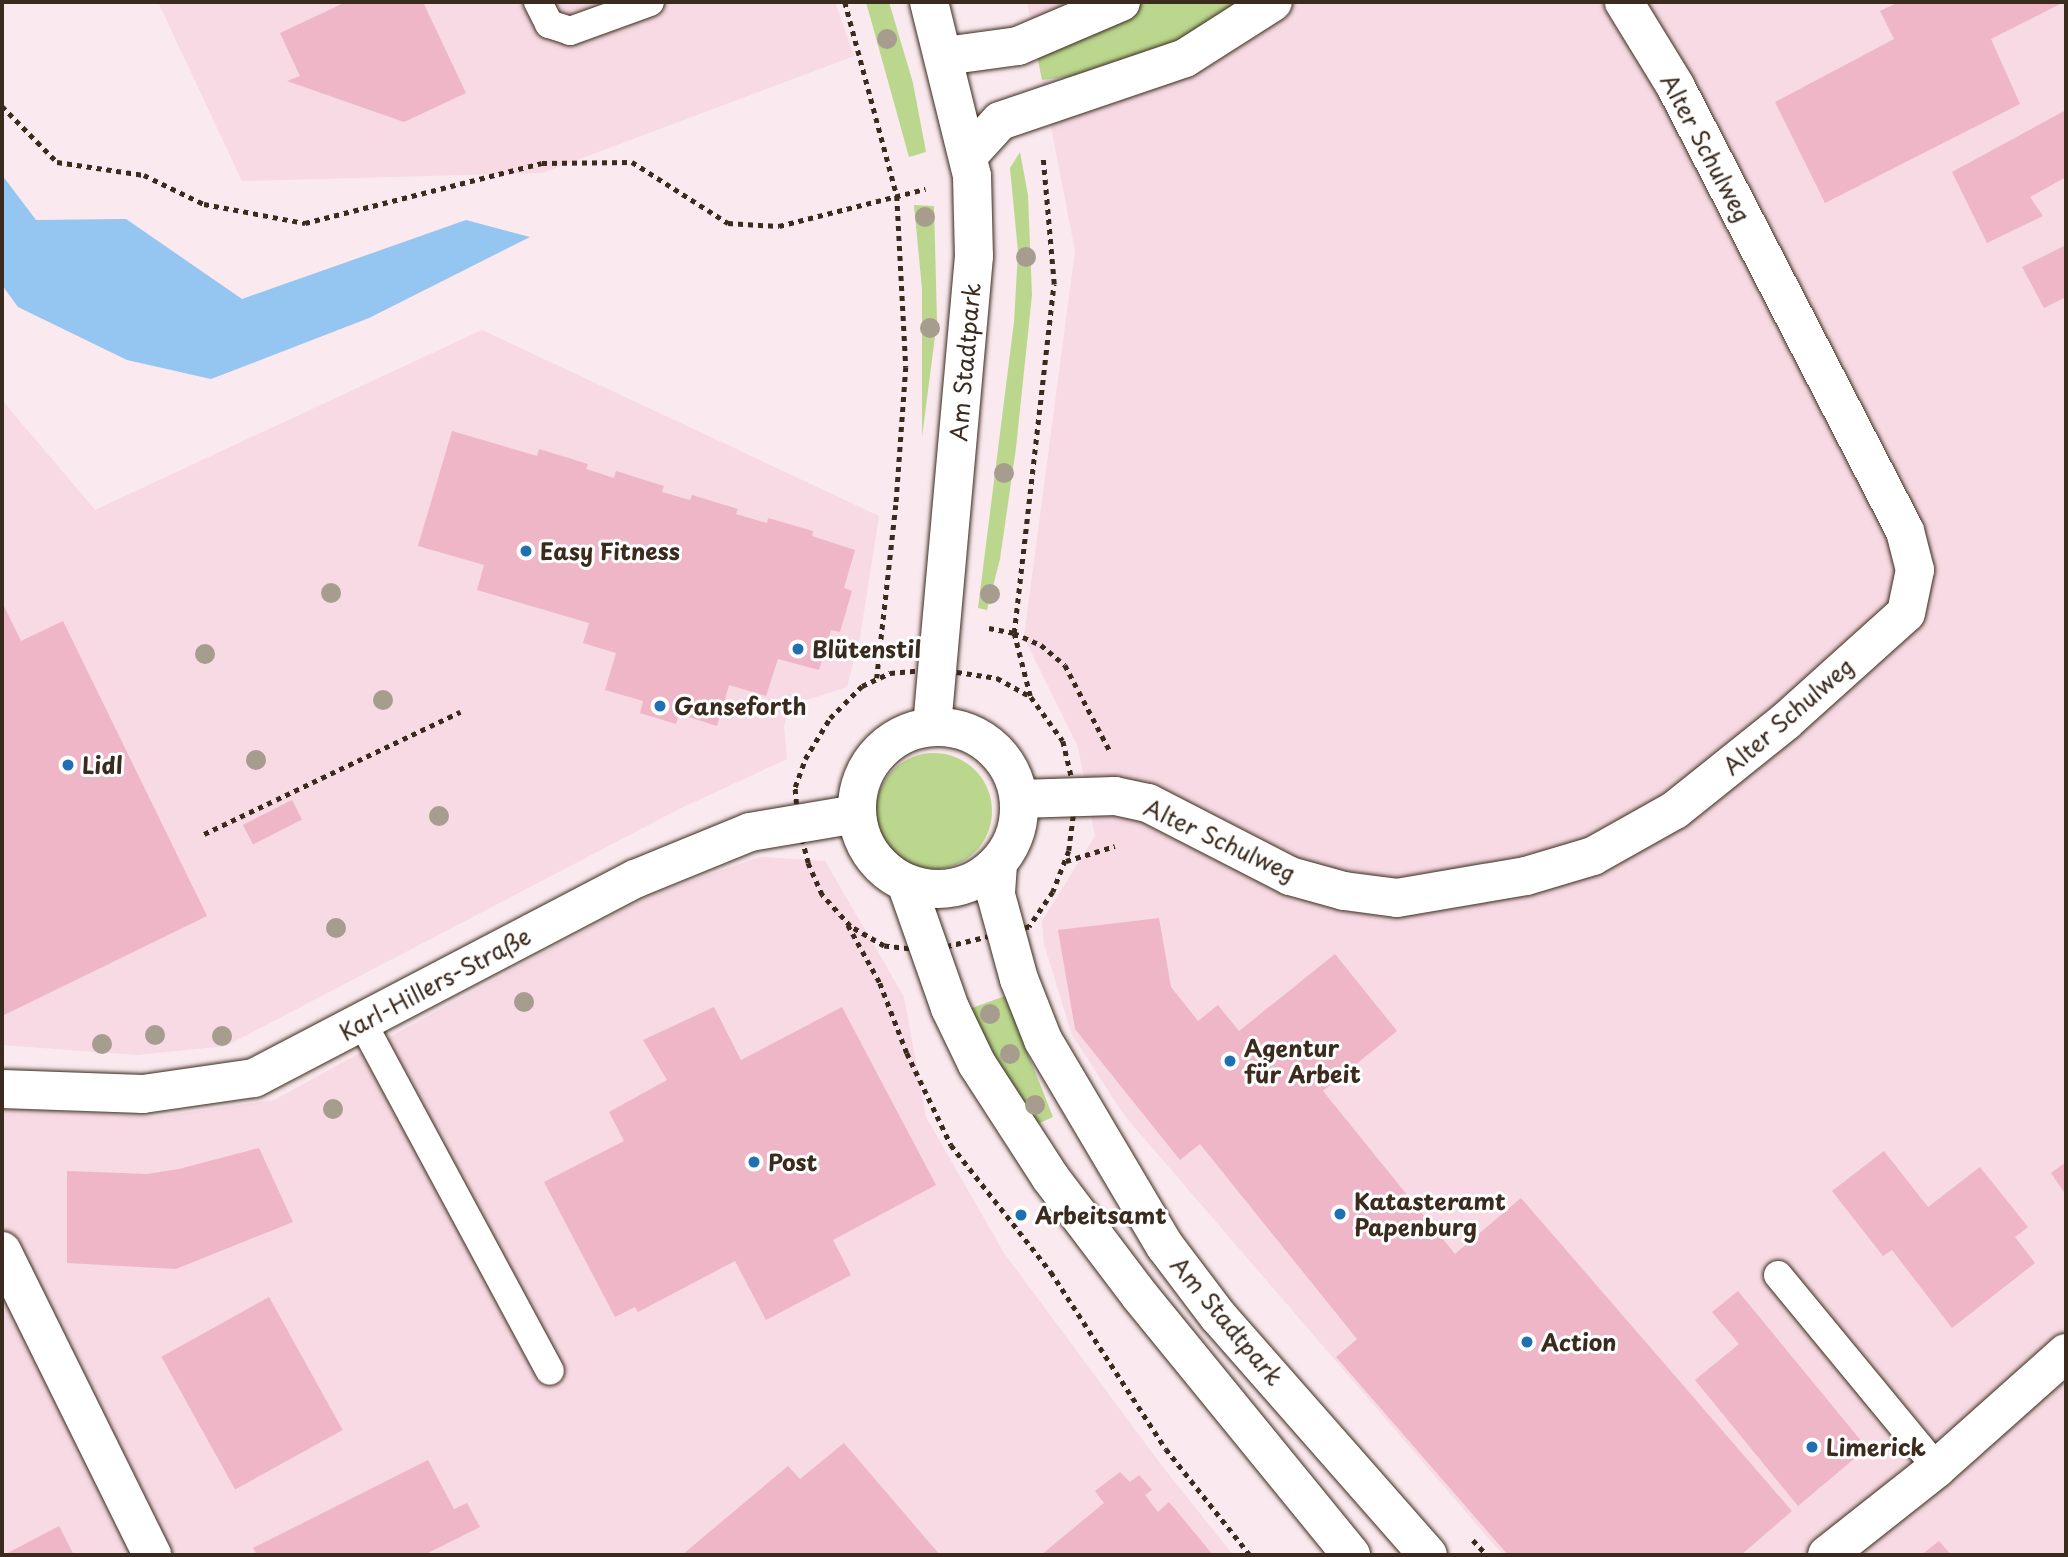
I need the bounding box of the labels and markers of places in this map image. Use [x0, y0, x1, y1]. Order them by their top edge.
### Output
place label: Easy Fitness [540, 537, 681, 565]
marker: Easy Fitness [518, 543, 534, 559]
place label: Blütenstil [812, 635, 921, 663]
marker: Blütenstil [790, 641, 806, 657]
place label: Ganseforth [674, 692, 807, 720]
marker: Ganseforth [652, 698, 668, 714]
place label: Lidl [82, 751, 123, 779]
marker: Lidl [60, 757, 76, 773]
place label: Agentur für Arbeit [1244, 1034, 1361, 1088]
marker: Agentur für Arbeit [1222, 1053, 1238, 1069]
place label: Post [768, 1148, 817, 1176]
marker: Post [746, 1154, 762, 1170]
place label: Katasteramt Papenburg [1354, 1187, 1506, 1241]
place label: Arbeitsamt [1035, 1201, 1167, 1229]
marker: Katasteramt Papenburg [1332, 1206, 1348, 1222]
marker: Arbeitsamt [1013, 1207, 1029, 1223]
place label: Action [1541, 1328, 1616, 1356]
marker: Action [1519, 1334, 1535, 1350]
place label: Limerick [1826, 1433, 1926, 1461]
marker: Limerick [1804, 1439, 1820, 1455]

